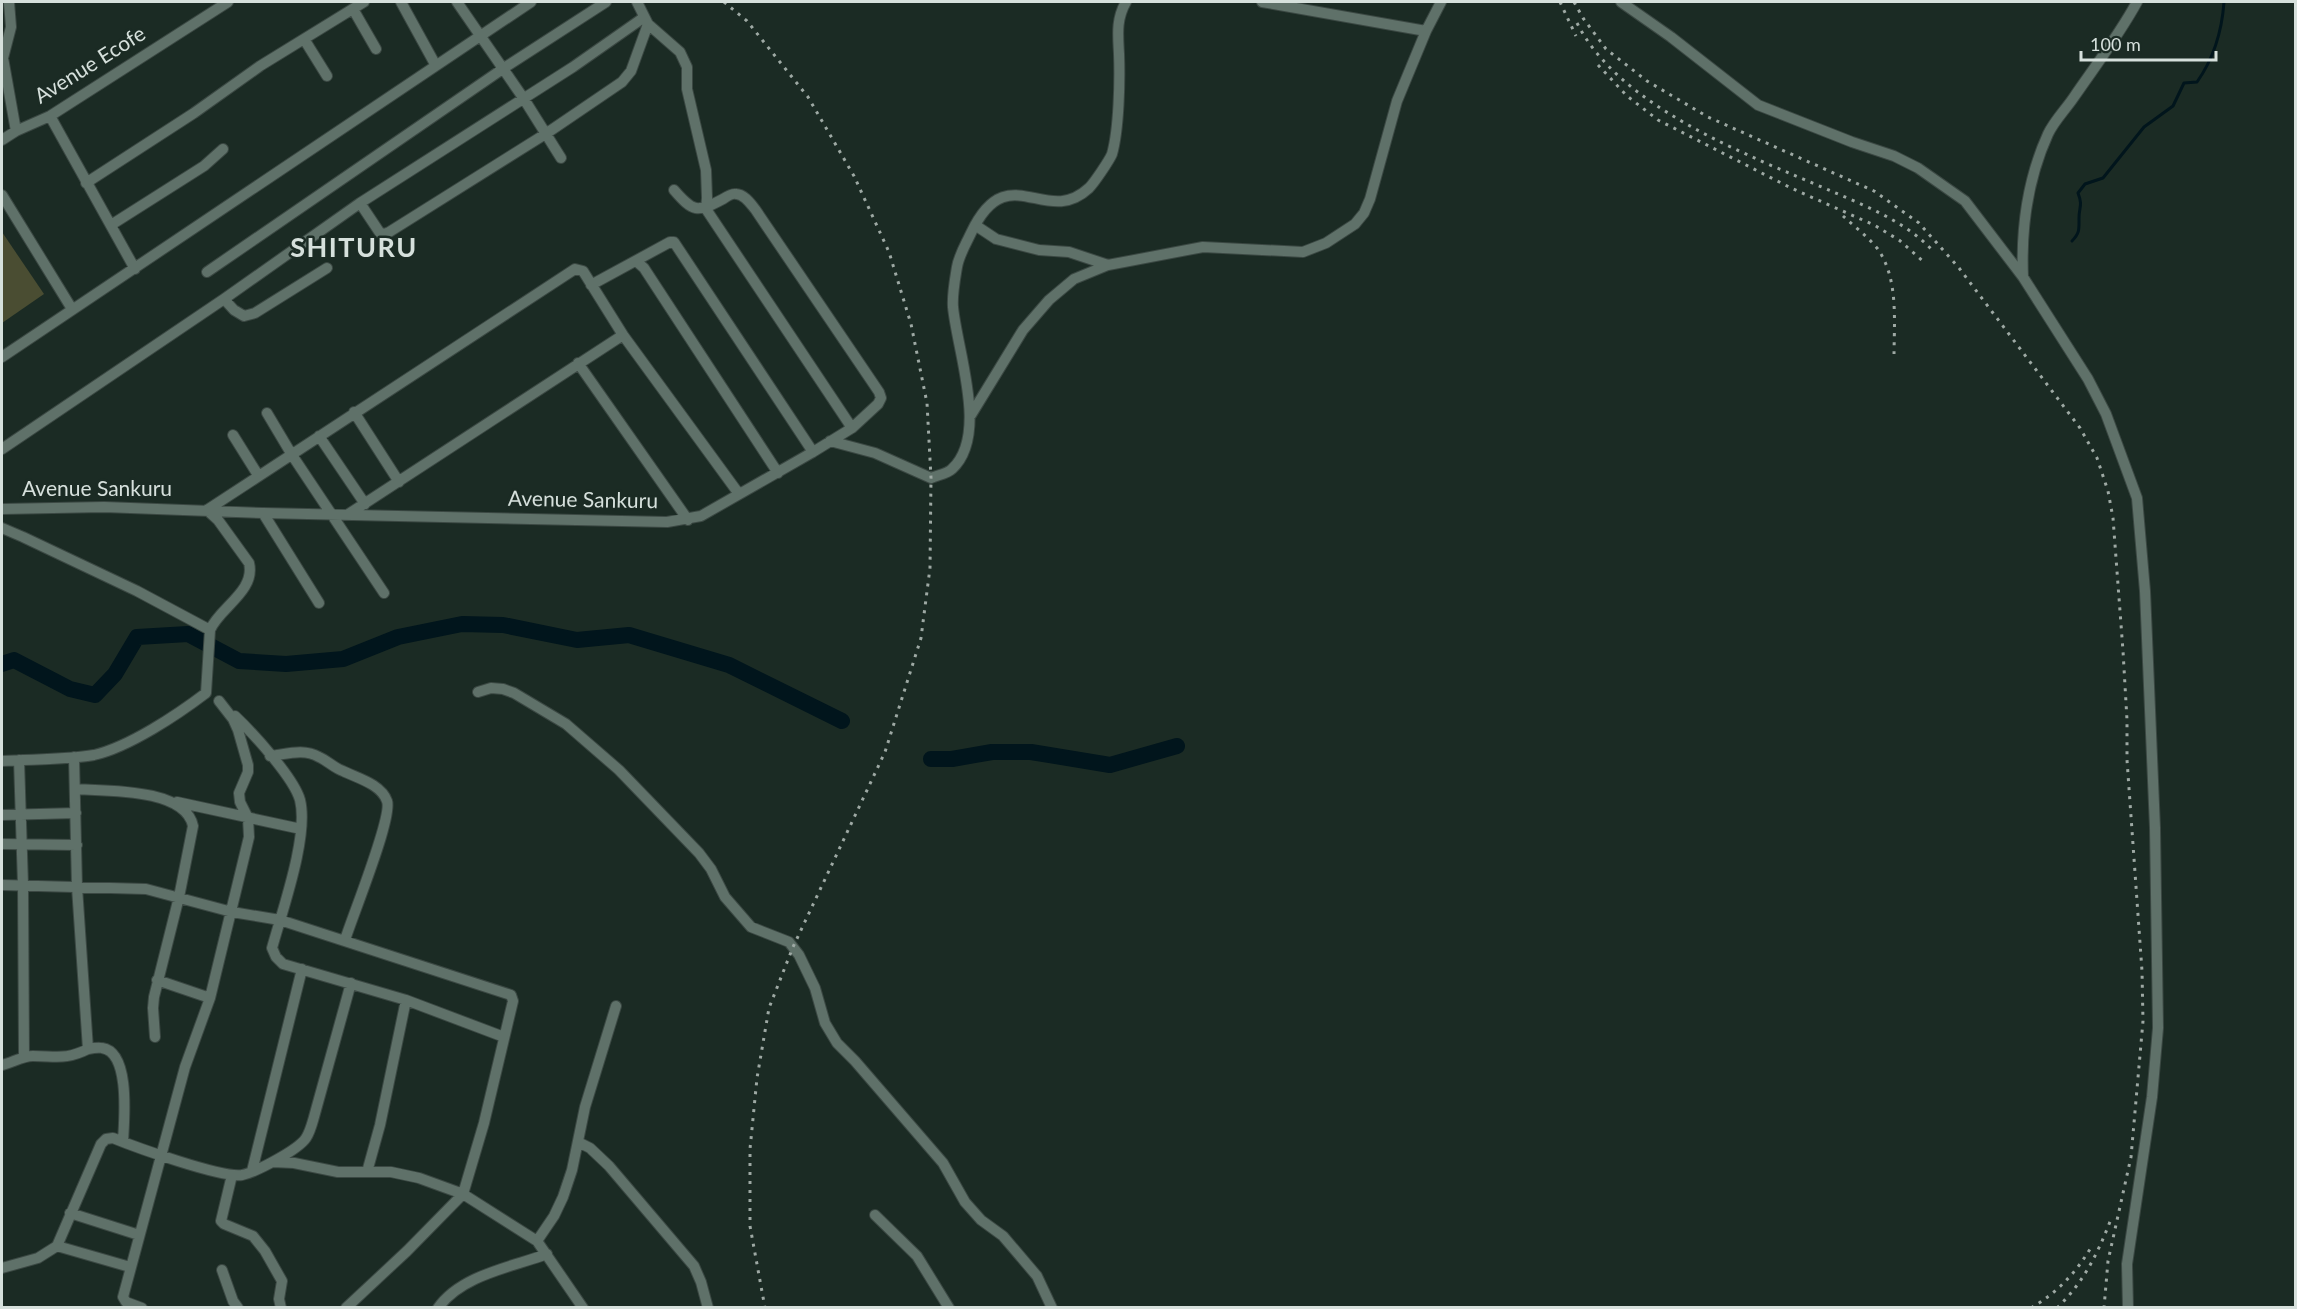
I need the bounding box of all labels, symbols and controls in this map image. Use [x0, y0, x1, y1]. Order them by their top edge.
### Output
street label: Avenue Ecofe [29, 20, 149, 108]
scale bar [2081, 24, 2216, 62]
text: 100 m [2090, 33, 2141, 55]
district label: SHITURU [290, 230, 418, 263]
street label: Avenue Sankuru [22, 475, 172, 500]
street label: Avenue Sankuru [508, 485, 658, 512]

